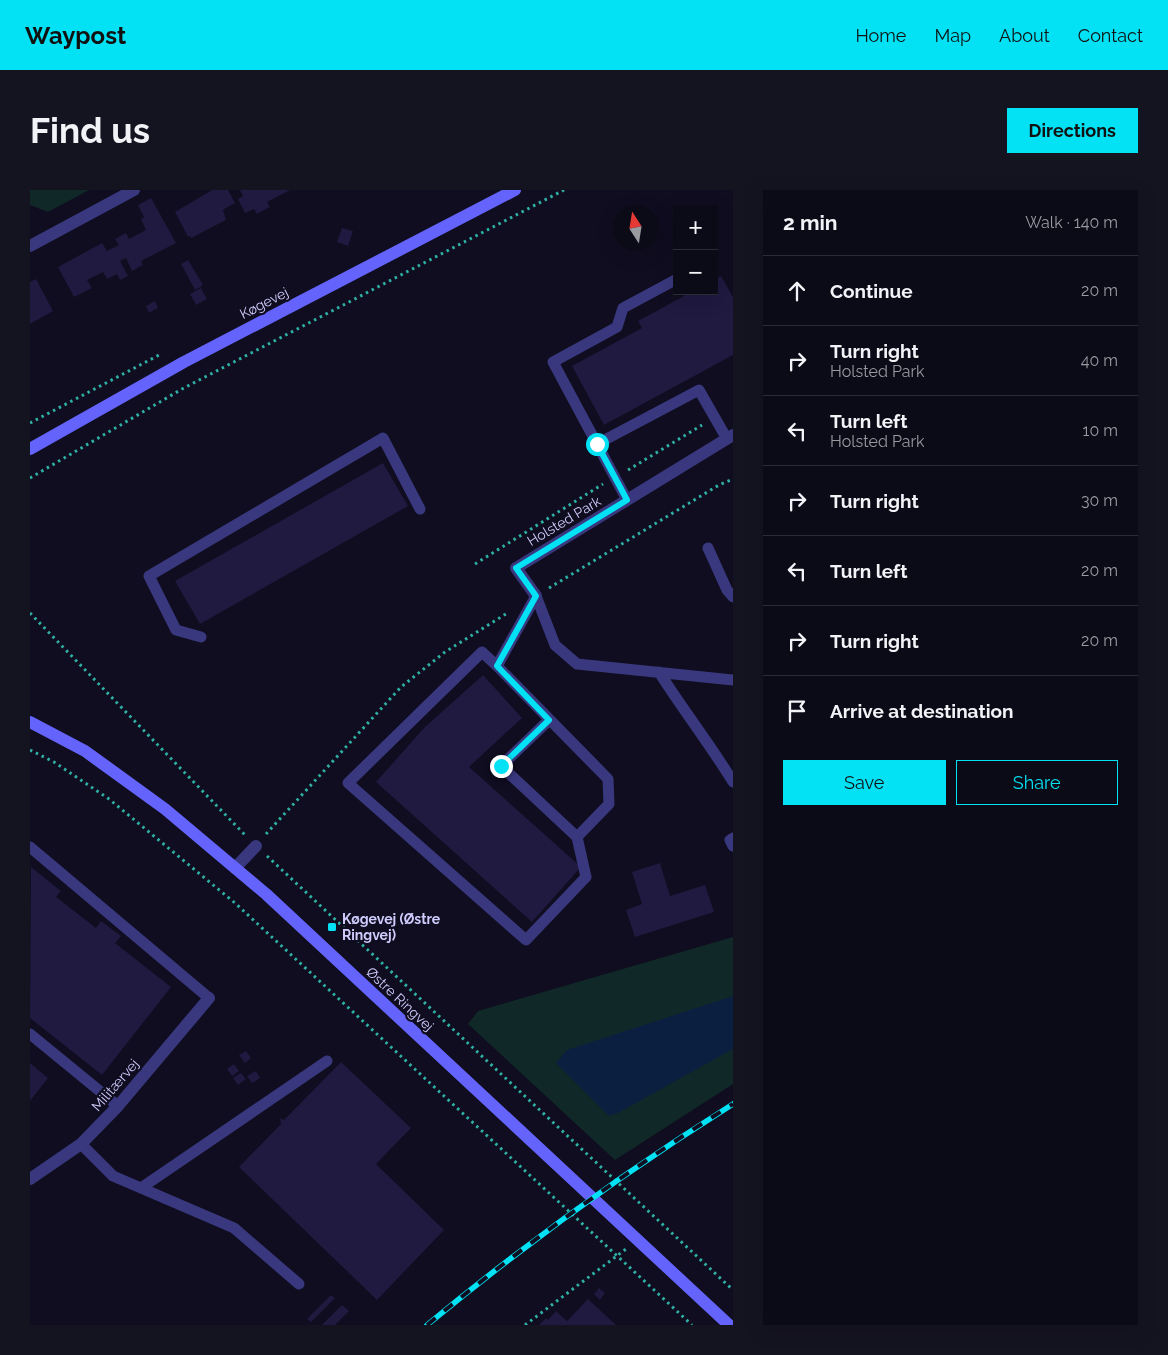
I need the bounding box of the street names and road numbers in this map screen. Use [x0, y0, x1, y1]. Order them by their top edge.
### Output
street label: Køgevej [237, 284, 291, 322]
street label: Holsted Park [524, 493, 604, 549]
street label: Østre Ringvej [363, 964, 437, 1034]
street label: Militærvej [88, 1056, 142, 1114]

